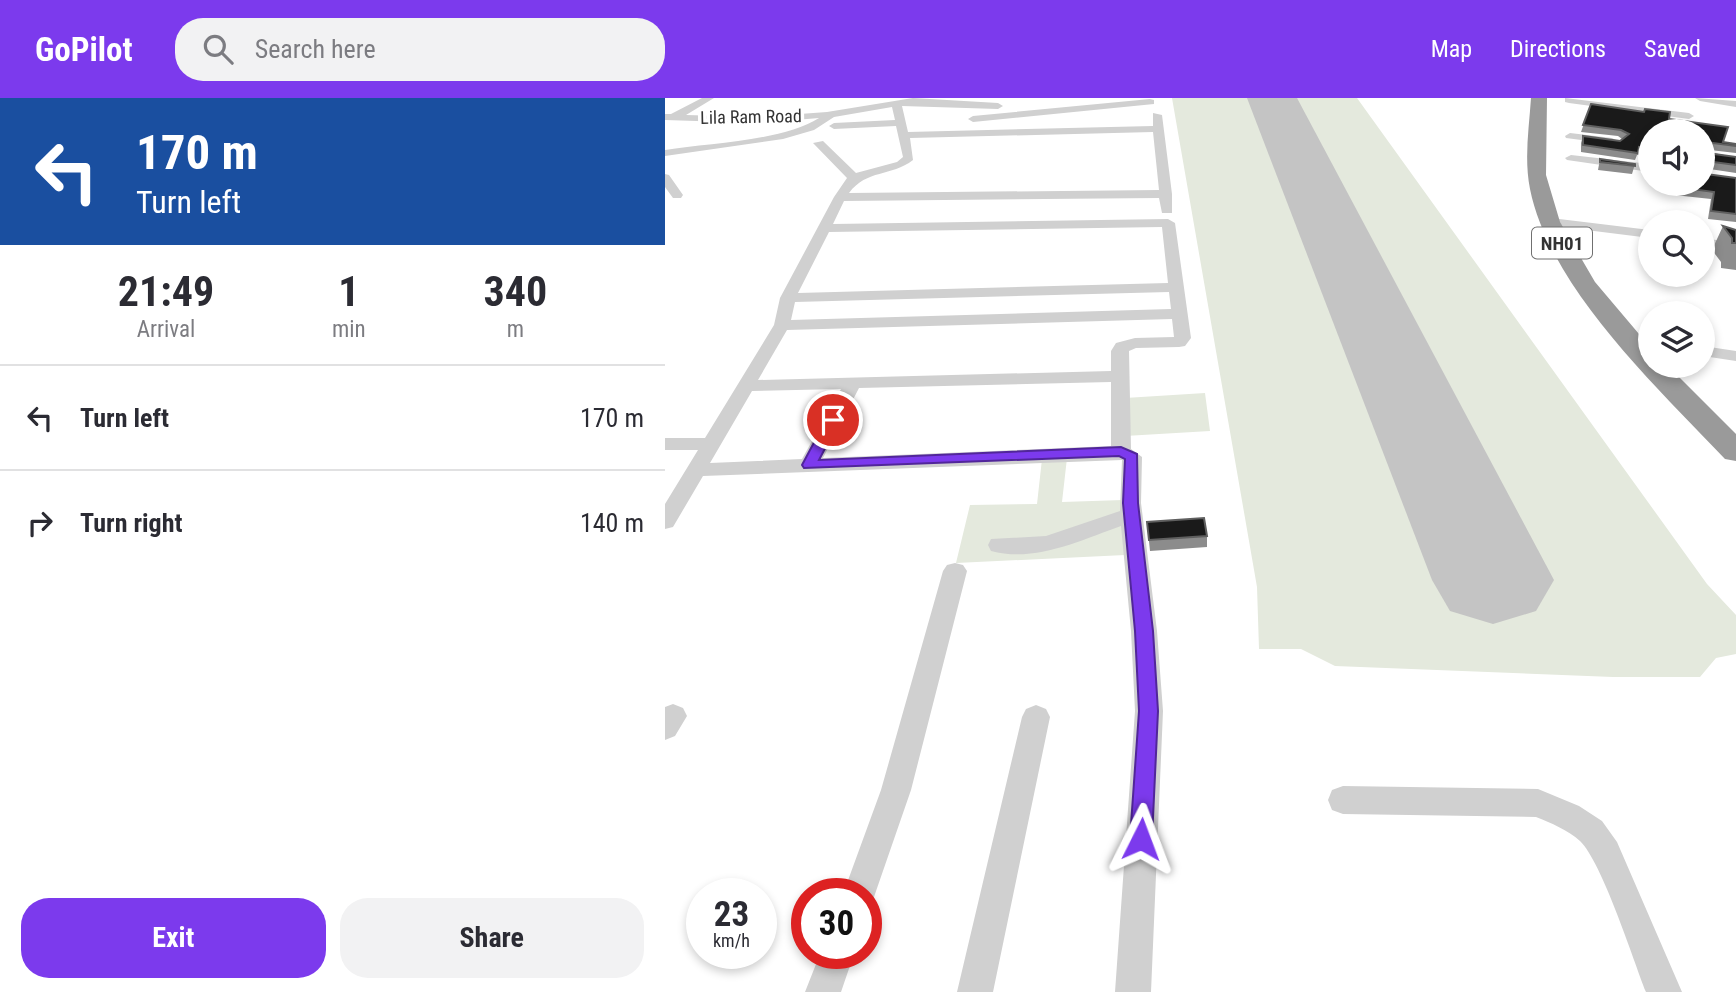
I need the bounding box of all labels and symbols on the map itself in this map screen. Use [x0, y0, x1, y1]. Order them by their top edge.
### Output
street label: Lila Ram Road [700, 105, 802, 128]
road number: NH01 [1532, 228, 1592, 258]
pin [803, 390, 863, 450]
position arrow [1104, 802, 1178, 876]
speed limit sign: 30 [791, 878, 882, 969]

